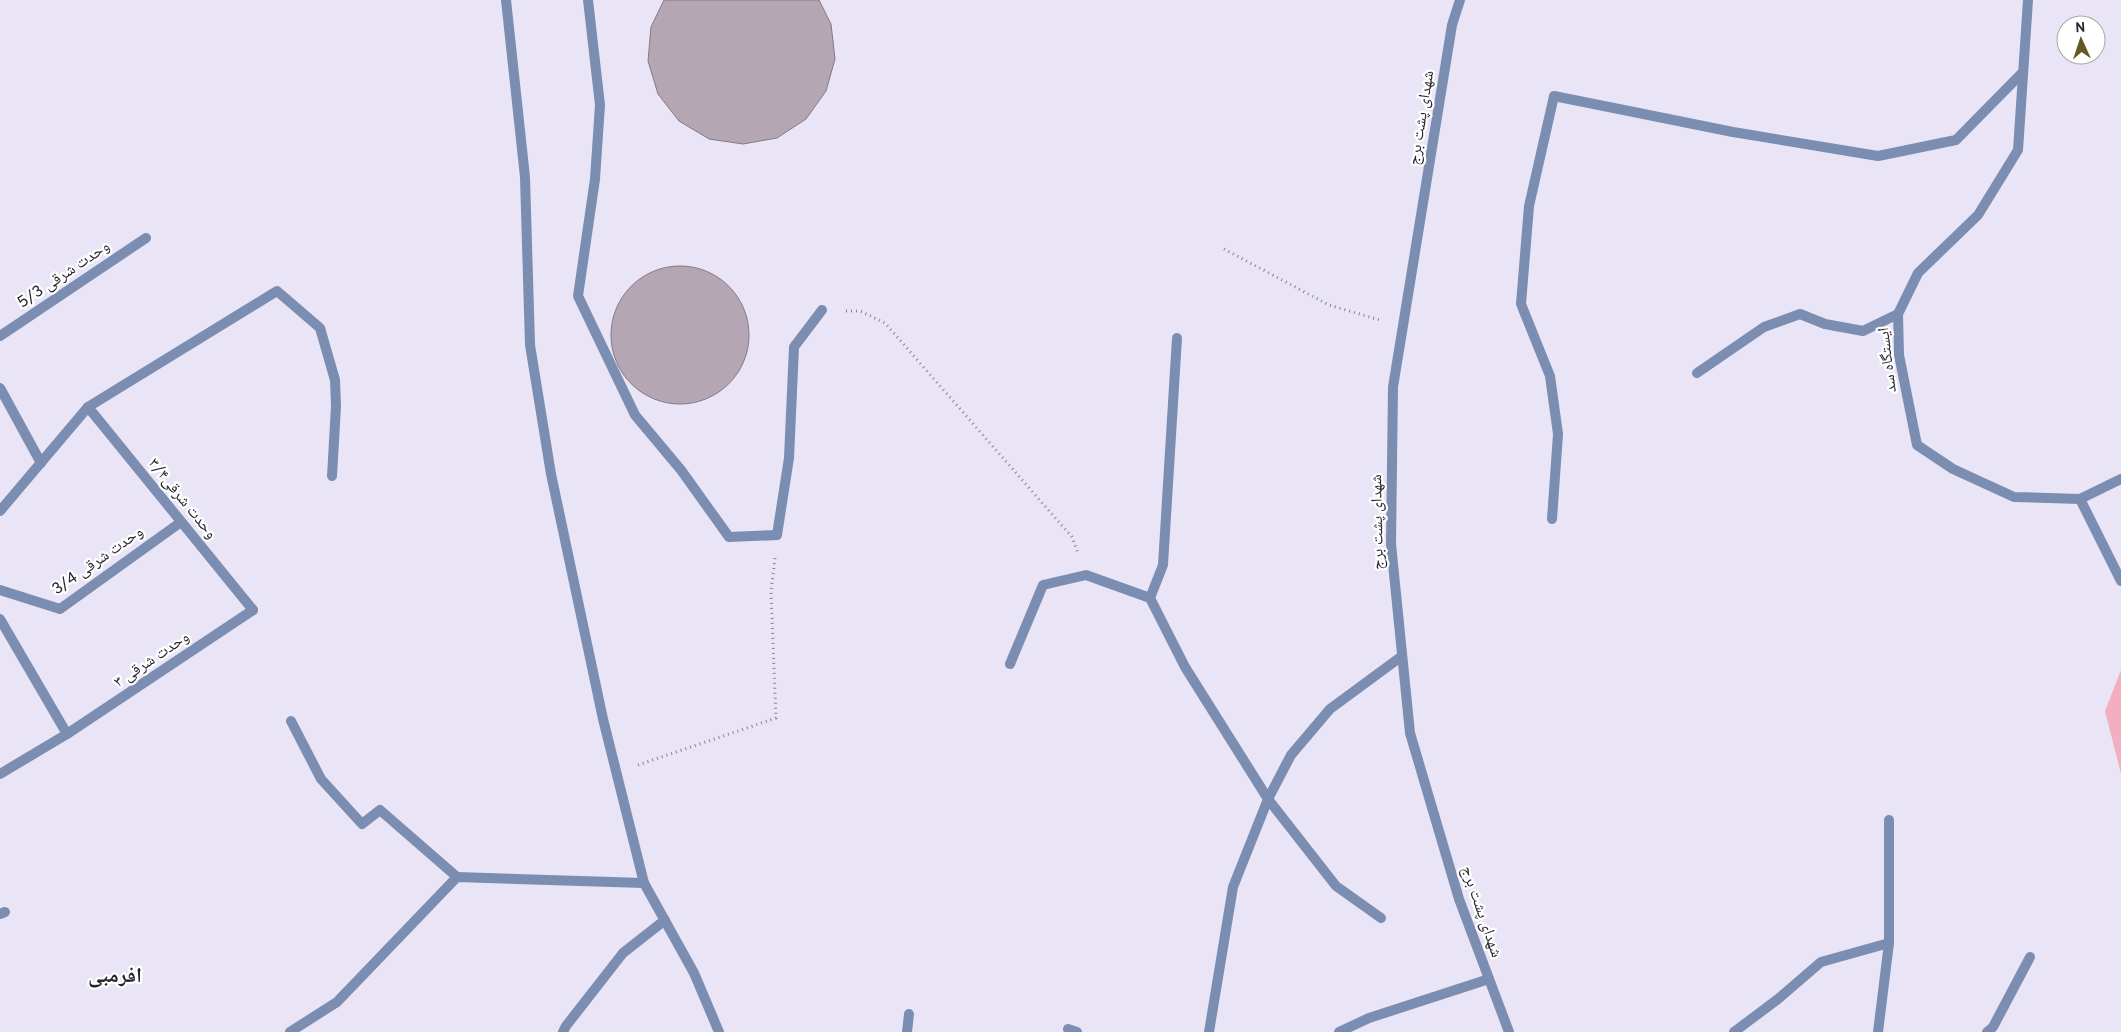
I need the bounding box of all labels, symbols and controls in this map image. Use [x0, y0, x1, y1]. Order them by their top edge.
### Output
north arrow [2056, 15, 2106, 65]
text: N [2075, 20, 2086, 37]
street label: شهدای پشت برج [1405, 69, 1439, 167]
street label: وحدت شرقی 5/3 [14, 237, 114, 313]
street label: ایستگاه سد [1874, 326, 1902, 394]
street label: وحدت شرقی۳/۴ [143, 455, 221, 543]
street label: شهدای پشت برج [1367, 474, 1389, 570]
street label: وحدت شرقی 3/4 [49, 522, 147, 600]
street label: وحدت شرقی ۳ [110, 627, 194, 693]
street label: شهدای پشت برج [1456, 864, 1506, 960]
district label: افرمبی [88, 963, 142, 990]

